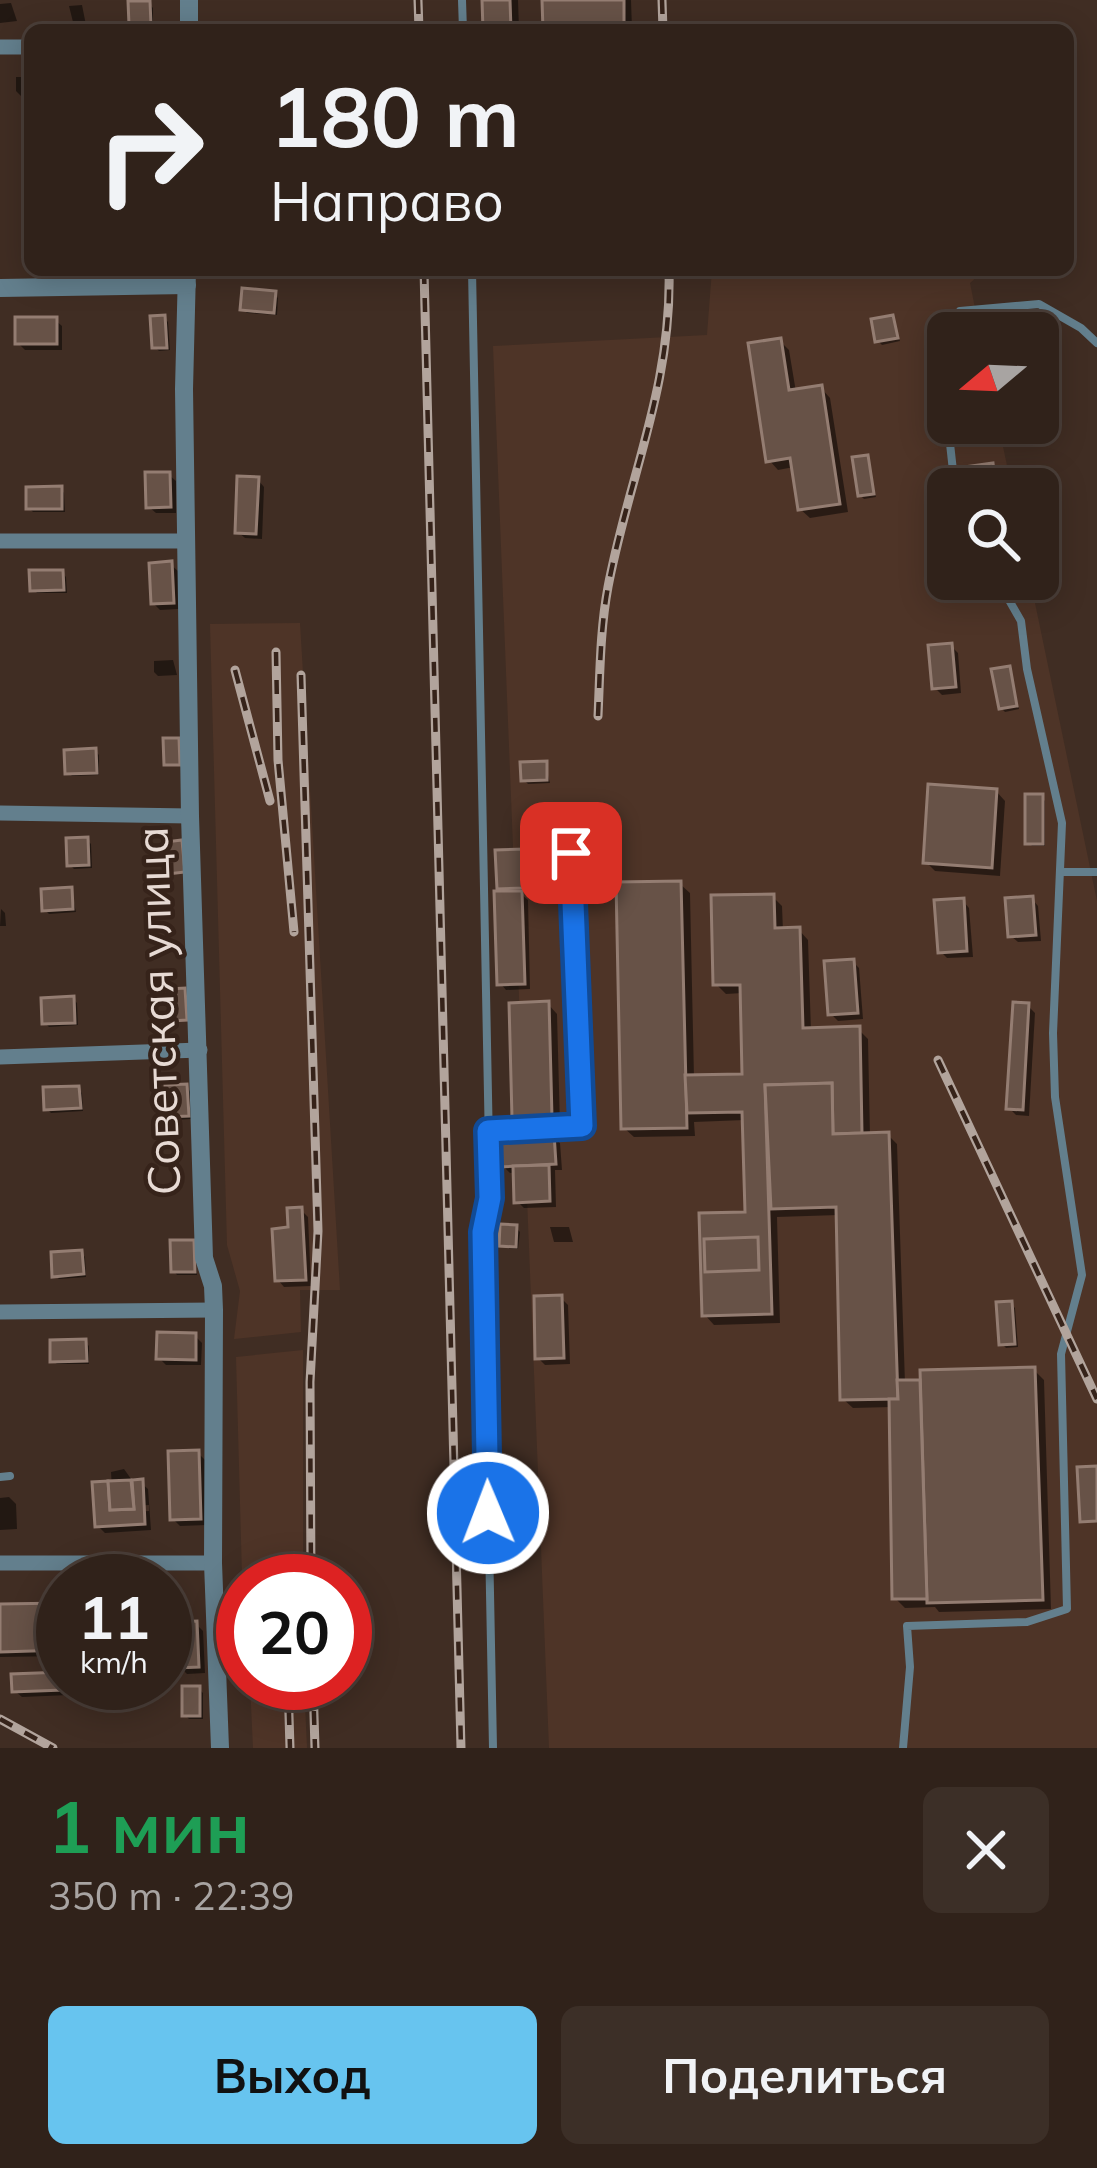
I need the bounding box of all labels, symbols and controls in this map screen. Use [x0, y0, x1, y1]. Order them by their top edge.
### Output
text: 180 m [270, 63, 520, 168]
icon: right [72, 72, 228, 228]
text: Направо [270, 167, 504, 235]
north arrow [927, 312, 1059, 444]
map controls [927, 312, 1059, 600]
button: search [927, 468, 1059, 600]
pin [520, 802, 622, 904]
icon: arrive [538, 820, 604, 886]
street label: Советская улица [123, 826, 191, 1196]
position arrow [425, 1450, 551, 1576]
speed limit sign: 20 [216, 1554, 372, 1710]
text: 11 [78, 1579, 150, 1654]
text: km/h [80, 1643, 148, 1681]
text: 1 мин [48, 1781, 250, 1871]
button: close [923, 1787, 1049, 1913]
text: 350 m · 22:39 [48, 1871, 294, 1920]
button: Выход [48, 2006, 537, 2144]
button: Поделиться [561, 2006, 1049, 2144]

